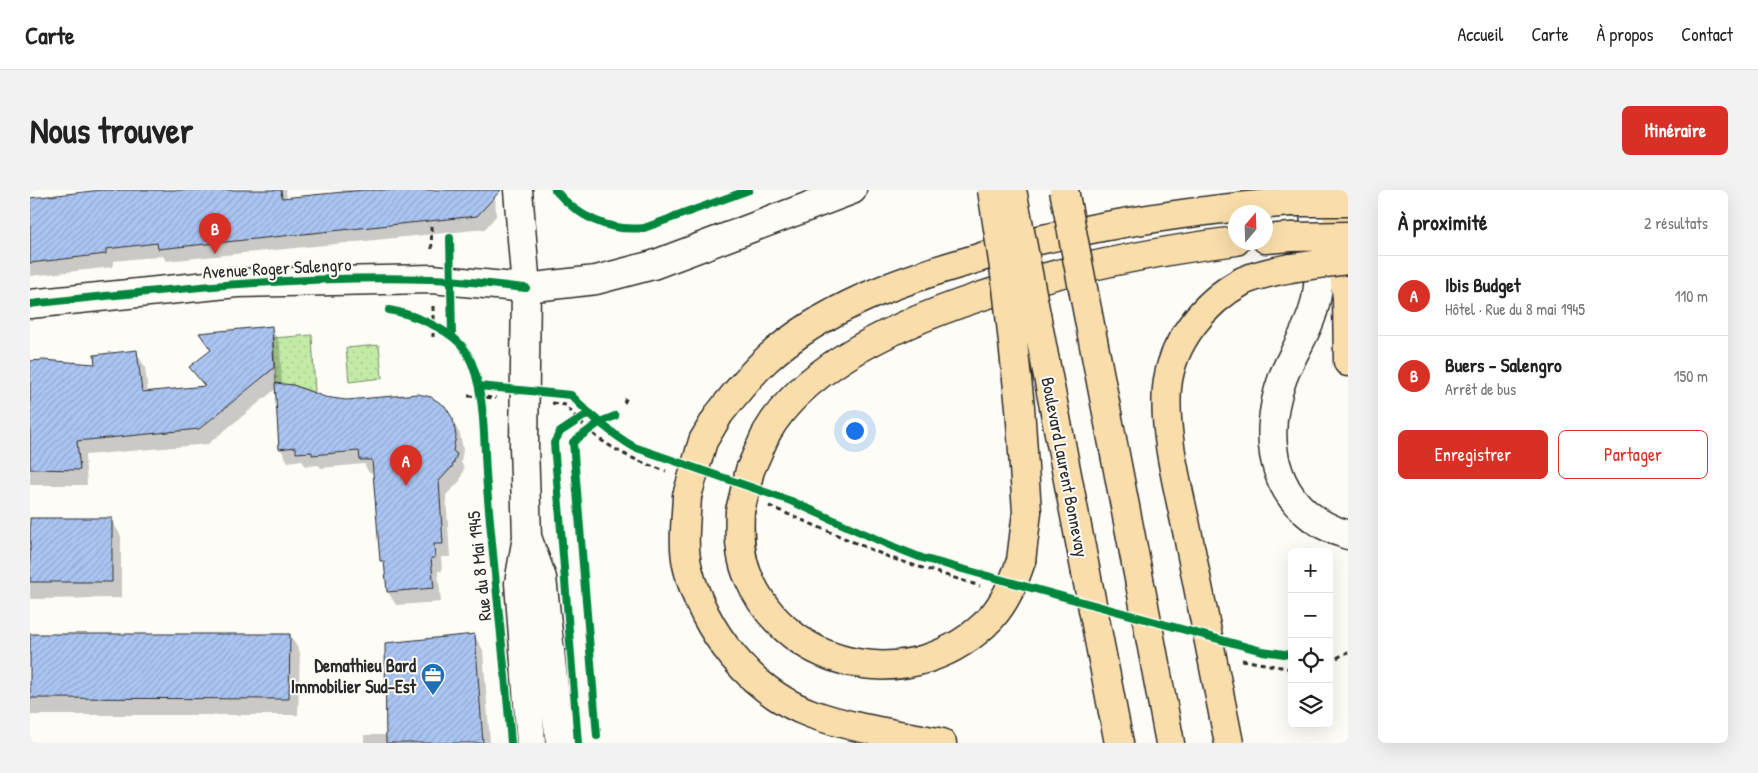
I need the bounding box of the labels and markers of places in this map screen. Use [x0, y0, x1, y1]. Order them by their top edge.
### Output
pin: B [199, 213, 231, 254]
pin: A [390, 445, 422, 486]
place label: Demathieu Bard Immobilier Sud-Est [291, 653, 417, 699]
office icon: Demathieu Bard Immobilier Sud-Est [420, 662, 446, 696]

